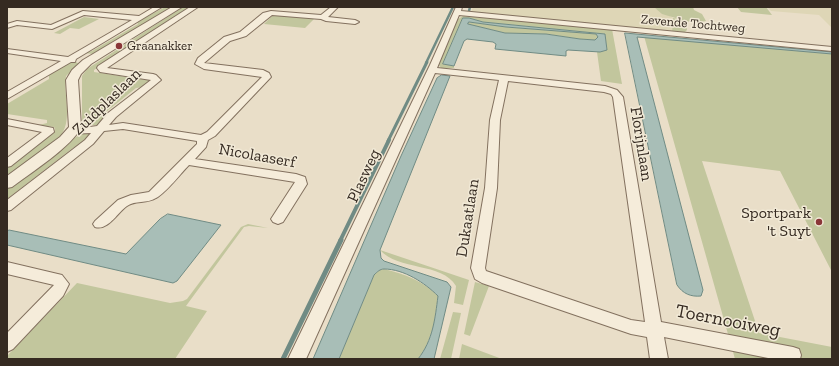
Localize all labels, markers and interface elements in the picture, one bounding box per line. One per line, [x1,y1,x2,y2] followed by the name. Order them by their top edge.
[640,12,746,36] street label: Zevende Tochtweg
[127,38,193,54] place label: Graanakker
[114,41,124,51] marker: Graanakker
[69,65,145,139] street label: Zuidplaslaan
[626,106,656,182] street label: Florijnlaan
[217,140,297,172] street label: Nicolaaserf
[343,146,385,206] street label: Plasweg
[452,178,484,258] street label: Dukaatlaan
[741,203,811,241] place label: Sportpark 't Suyt
[814,217,824,227] marker: Sportpark 't Suyt
[674,300,782,342] street label: Toernooiweg

